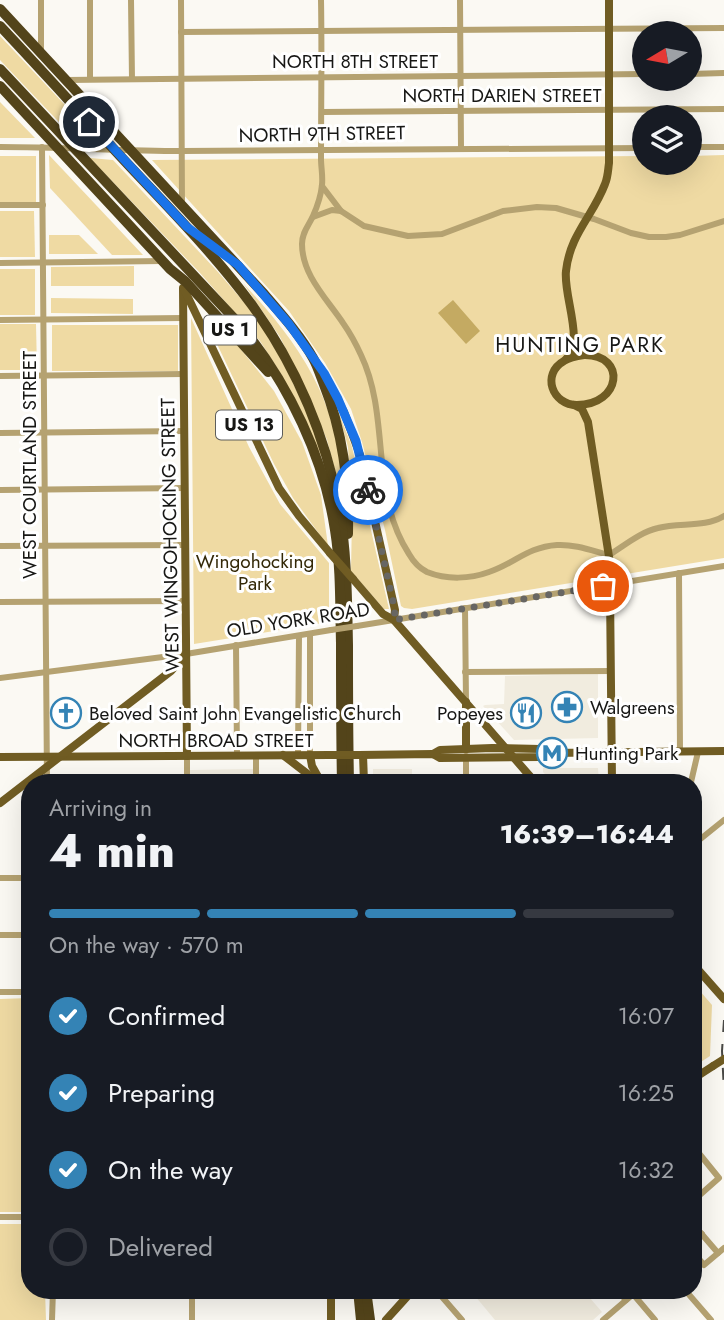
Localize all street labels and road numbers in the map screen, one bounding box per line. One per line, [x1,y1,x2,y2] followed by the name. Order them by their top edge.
[272,48,438,75] street label: NORTH 8TH STREET
[402,82,602,109] street label: NORTH DARIEN STREET
[238,119,406,149] street label: NORTH 9TH STREET
[204,316,256,344] road number: US 1
[16,351,43,579] street label: WEST COURTLAND STREET
[154,398,186,672] street label: WEST WINGOHOCKING STREET
[216,410,282,440] road number: US 13
[225,595,372,645] street label: OLD YORK ROAD
[119,727,314,754] street label: NORTH BROAD STREET

